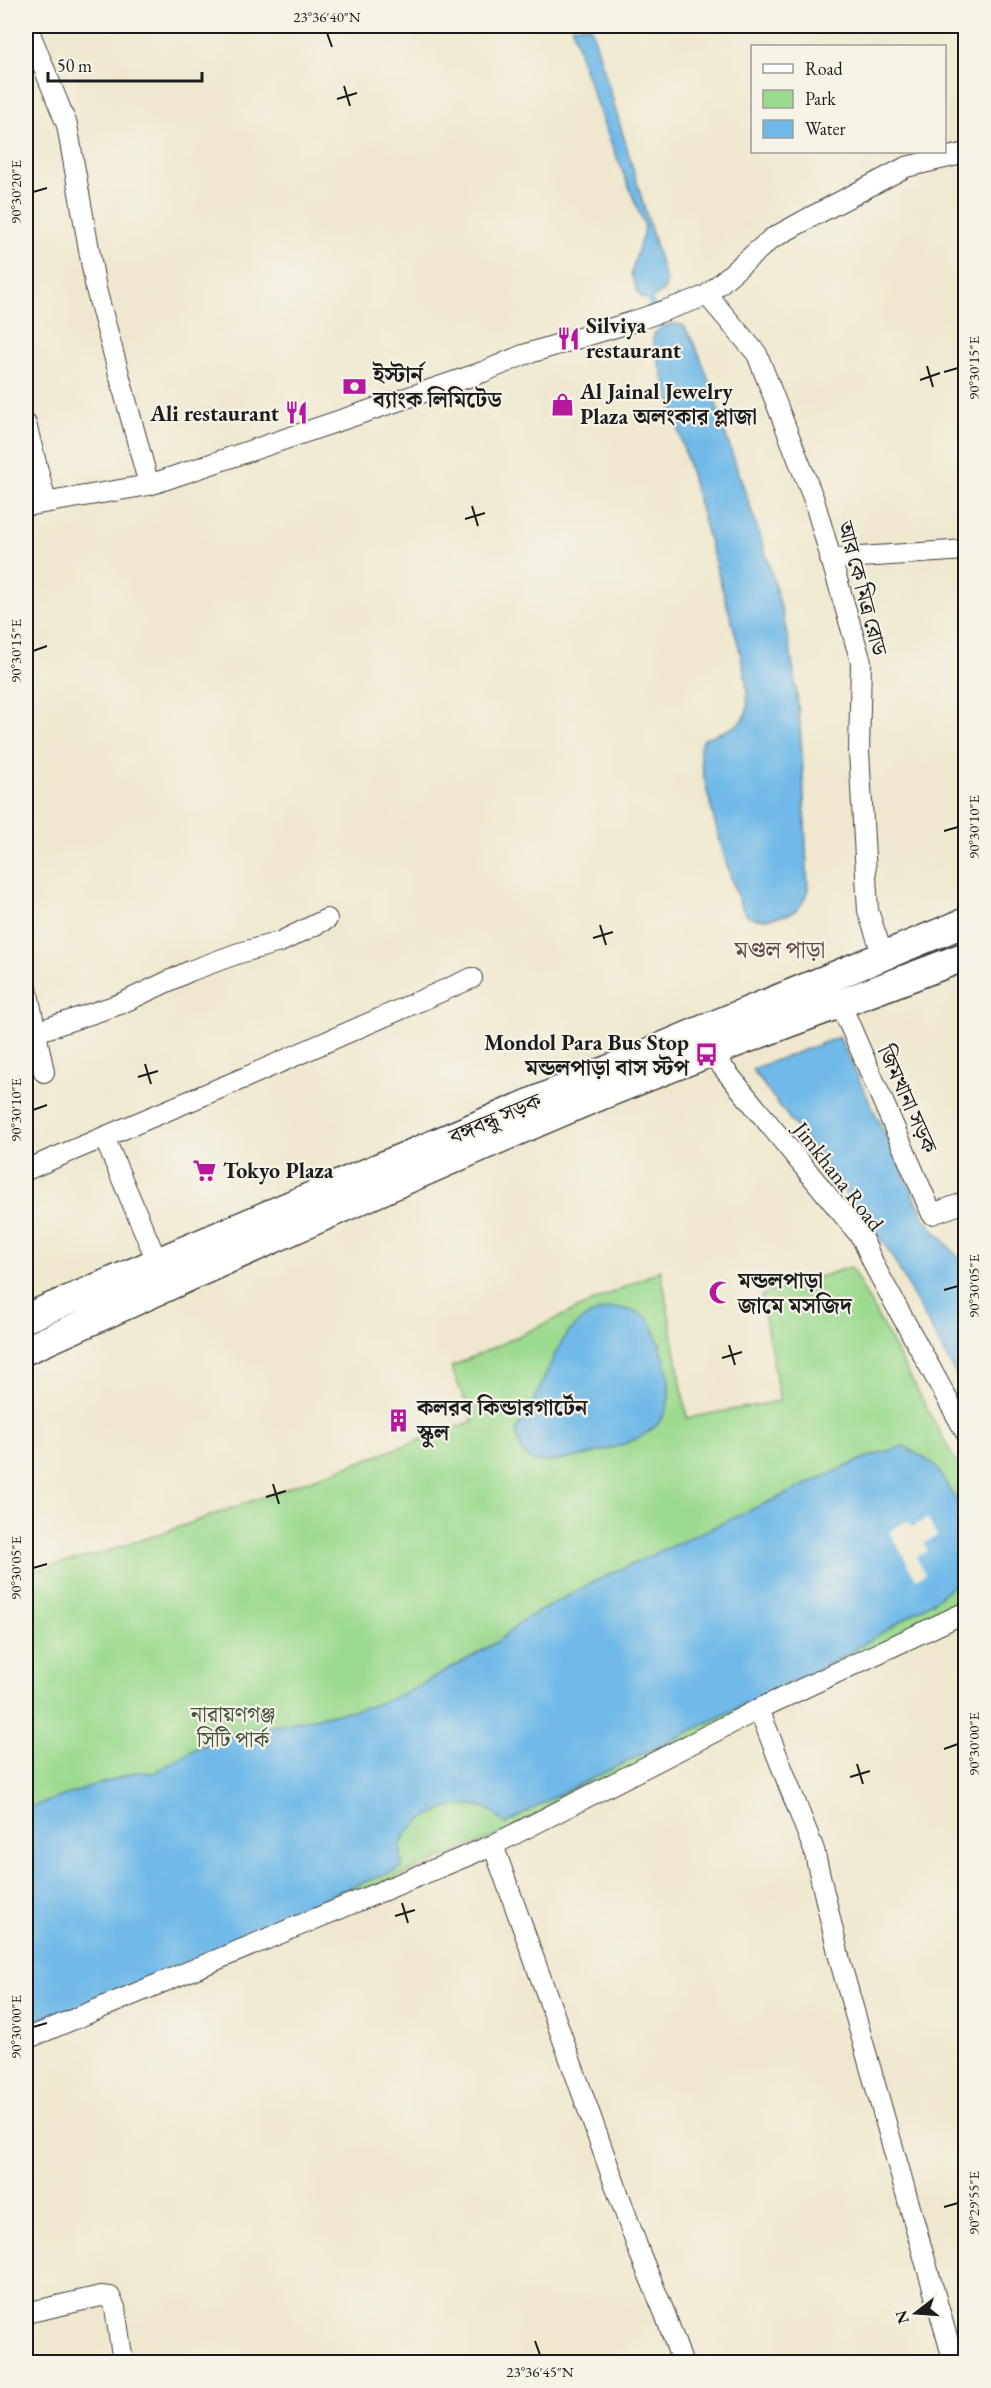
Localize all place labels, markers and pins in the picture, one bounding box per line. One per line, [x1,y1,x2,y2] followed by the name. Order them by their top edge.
[586,311,682,365] place label: Silviya restaurant
[555,325,581,351] restaurant icon: Silviya restaurant
[372,360,502,414] place label: ইস্টার্ন ব্যাংক লিমিটেড
[342,374,368,400] bank icon: ইস্টার্ন ব্যাংক লিমিটেড
[579,377,757,431] place label: Al Jainal Jewelry Plaza অলংকার প্লাজা
[549,391,575,417] shop icon: Al Jainal Jewelry Plaza অলংকার প্লাজা
[149,399,280,428] place label: Ali restaurant
[284,400,310,426] restaurant icon: Ali restaurant
[484,1028,691,1082] place label: Mondol Para Bus Stop মন্ডলপাড়া বাস স্টপ
[694,1042,720,1068] bus stop icon: Mondol Para Bus Stop মন্ডলপাড়া বাস স্টপ
[223,1156,334,1185] place label: Tokyo Plaza
[192,1157,218,1183] supermarket icon: Tokyo Plaza
[737,1266,853,1320] place label: মন্ডলপাড়া জামে মসজিদ
[707,1280,733,1306] mosque icon: মন্ডলপাড়া জামে মসজিদ
[416,1393,589,1448] place label: কলরব কিন্ডারগার্টেন স্কুল
[386,1407,412,1433] building icon: কলরব কিন্ডারগার্টেন স্কুল

